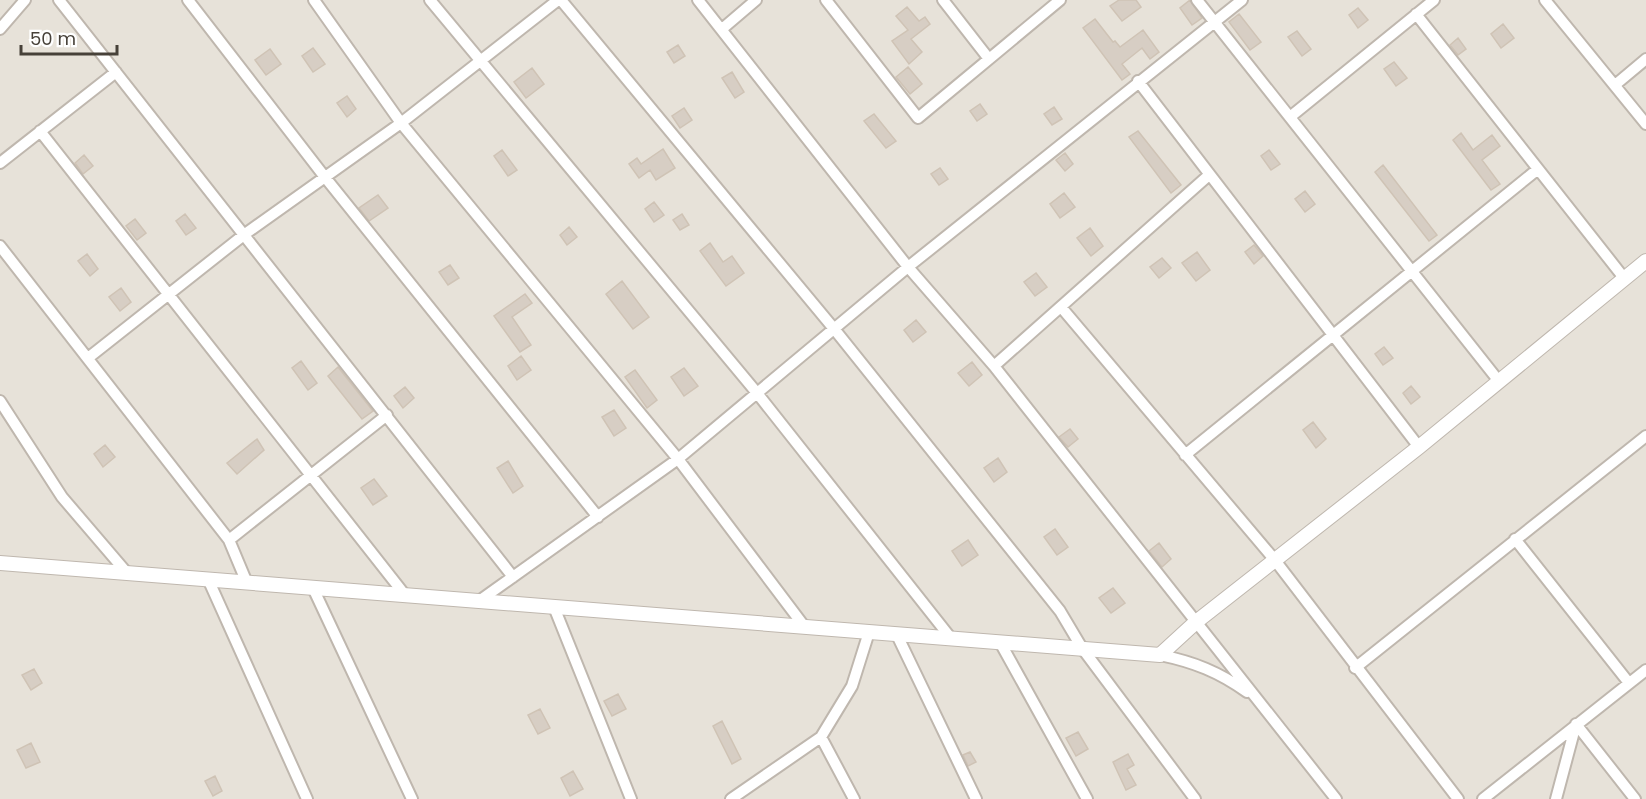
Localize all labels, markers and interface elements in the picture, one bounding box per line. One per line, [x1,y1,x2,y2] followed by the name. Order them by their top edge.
[21,18,117,56] scale bar
[30,26,76,51] text: 50 m

